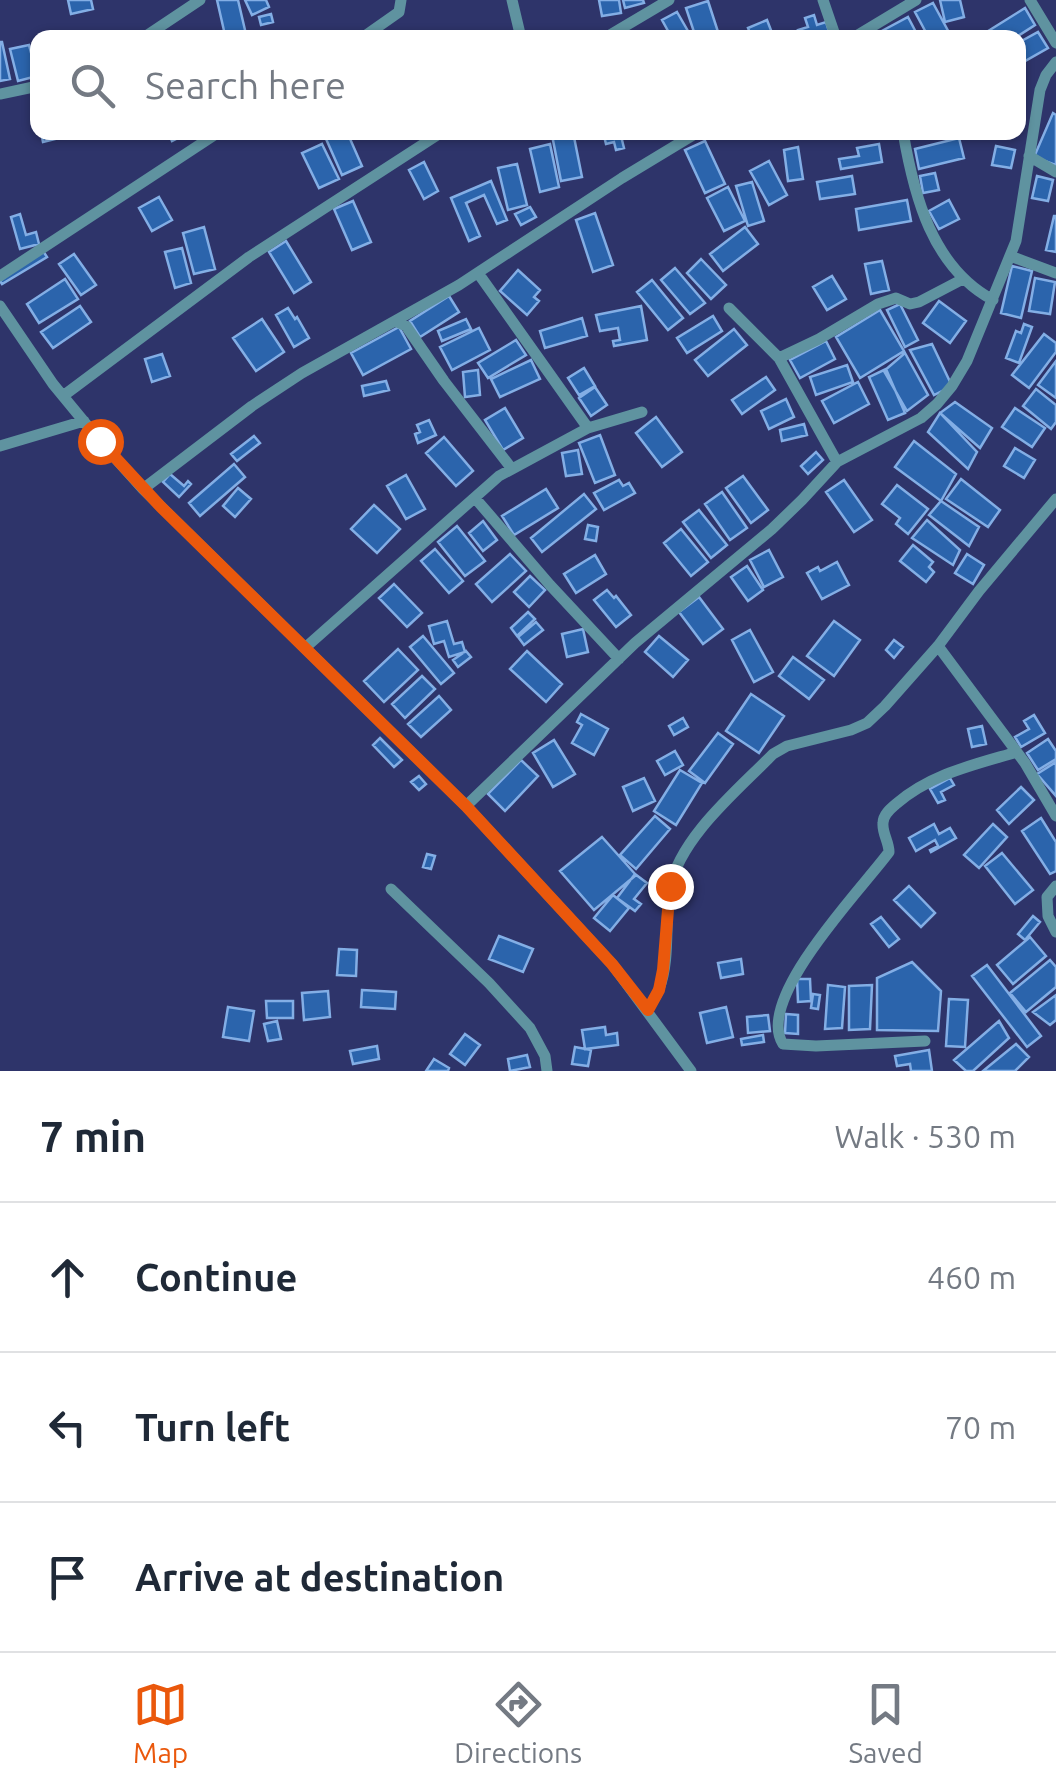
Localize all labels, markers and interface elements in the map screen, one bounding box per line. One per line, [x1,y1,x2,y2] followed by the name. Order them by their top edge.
[30,30,1026,140] search box
[65,58,120,113] icon: search
[145,64,346,106] text: Search here
[78,419,124,465] route start
[648,864,694,910] route end
[40,1113,146,1160] text: 7 min
[834,1118,1016,1154] text: Walk · 530 m
[40,1250,95,1305] icon: ahead
[135,1256,297,1298] text: Continue
[927,1259,1016,1295] text: 460 m
[40,1400,95,1455] icon: left
[135,1406,290,1448] text: Turn left
[945,1409,1016,1445] text: 70 m
[40,1550,95,1605] icon: arrive
[135,1556,504,1598] text: Arrive at destination
[133,1677,188,1768] tab: Map
[454,1677,582,1768] tab: Directions
[848,1677,923,1768] tab: Saved

